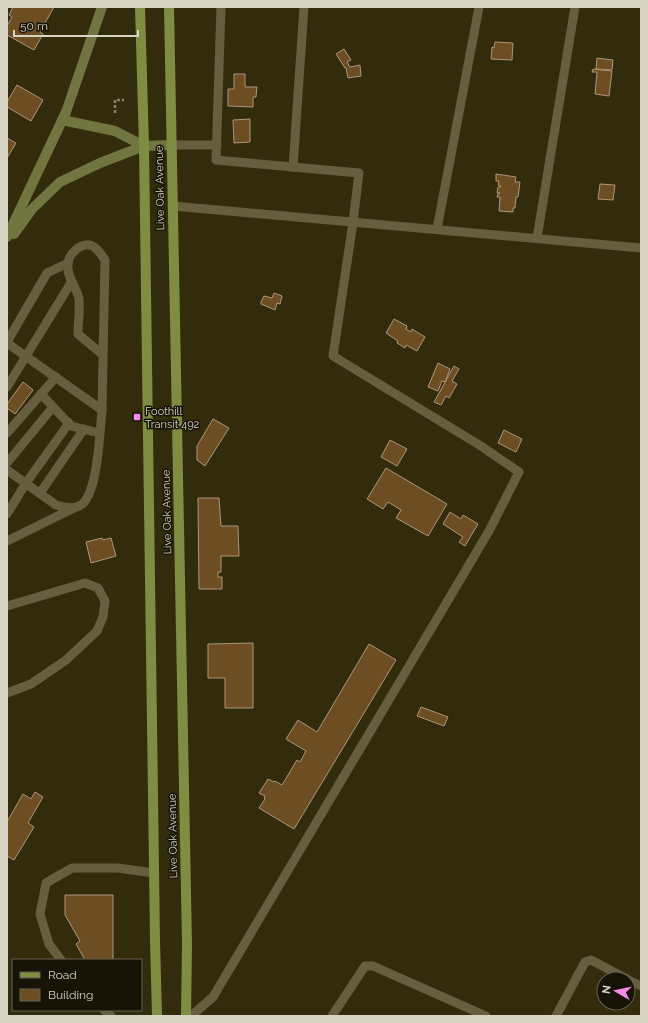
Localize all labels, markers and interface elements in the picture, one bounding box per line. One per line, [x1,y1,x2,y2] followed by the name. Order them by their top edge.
[14,12,138,38] scale bar
[20,19,48,33] text: 50 m
[153,145,167,231] street label: Live Oak Avenue
[145,405,200,431] place label: Foothill Transit 492
[132,412,142,422] marker: Foothill Transit 492
[160,469,174,555] street label: Live Oak Avenue
[166,793,180,879] street label: Live Oak Avenue
[12,959,142,1011] legend
[48,968,77,982] text: Road
[596,971,636,1011] north arrow
[600,984,614,995] text: N
[48,988,94,1002] text: Building

